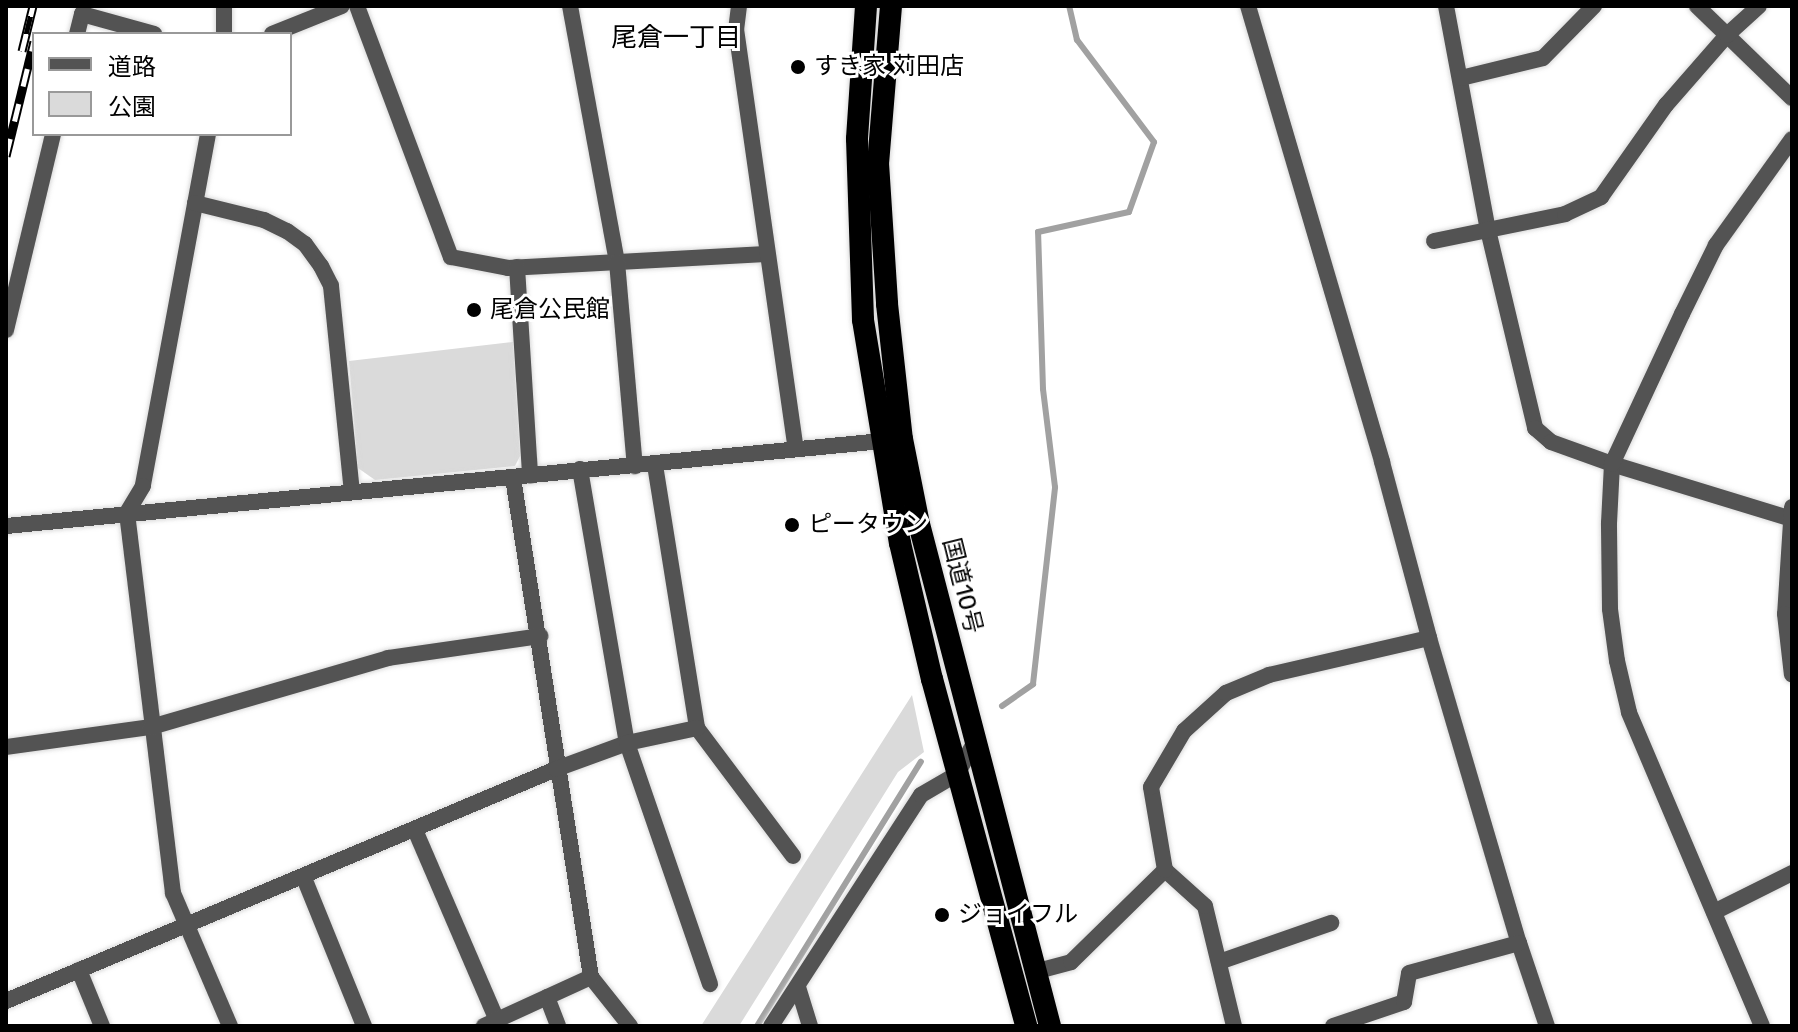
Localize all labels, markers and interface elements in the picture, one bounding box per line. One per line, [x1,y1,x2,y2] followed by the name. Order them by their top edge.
[611,22,741,54] district label: 尾倉一丁目
[32,32,292,136] legend
[108,53,156,81] text: 道路
[814,53,964,81] place label: すき家 苅田店
[789,58,807,76] marker: すき家 苅田店
[108,93,156,121] text: 公園
[490,296,610,324] place label: 尾倉公民館
[465,301,483,319] marker: 尾倉公民館
[808,511,928,539] place label: ピータウン
[783,516,801,534] marker: ピータウン
[936,535,988,637] street label: 国道10号
[958,901,1078,929] place label: ジョイフル
[933,906,951,924] marker: ジョイフル

